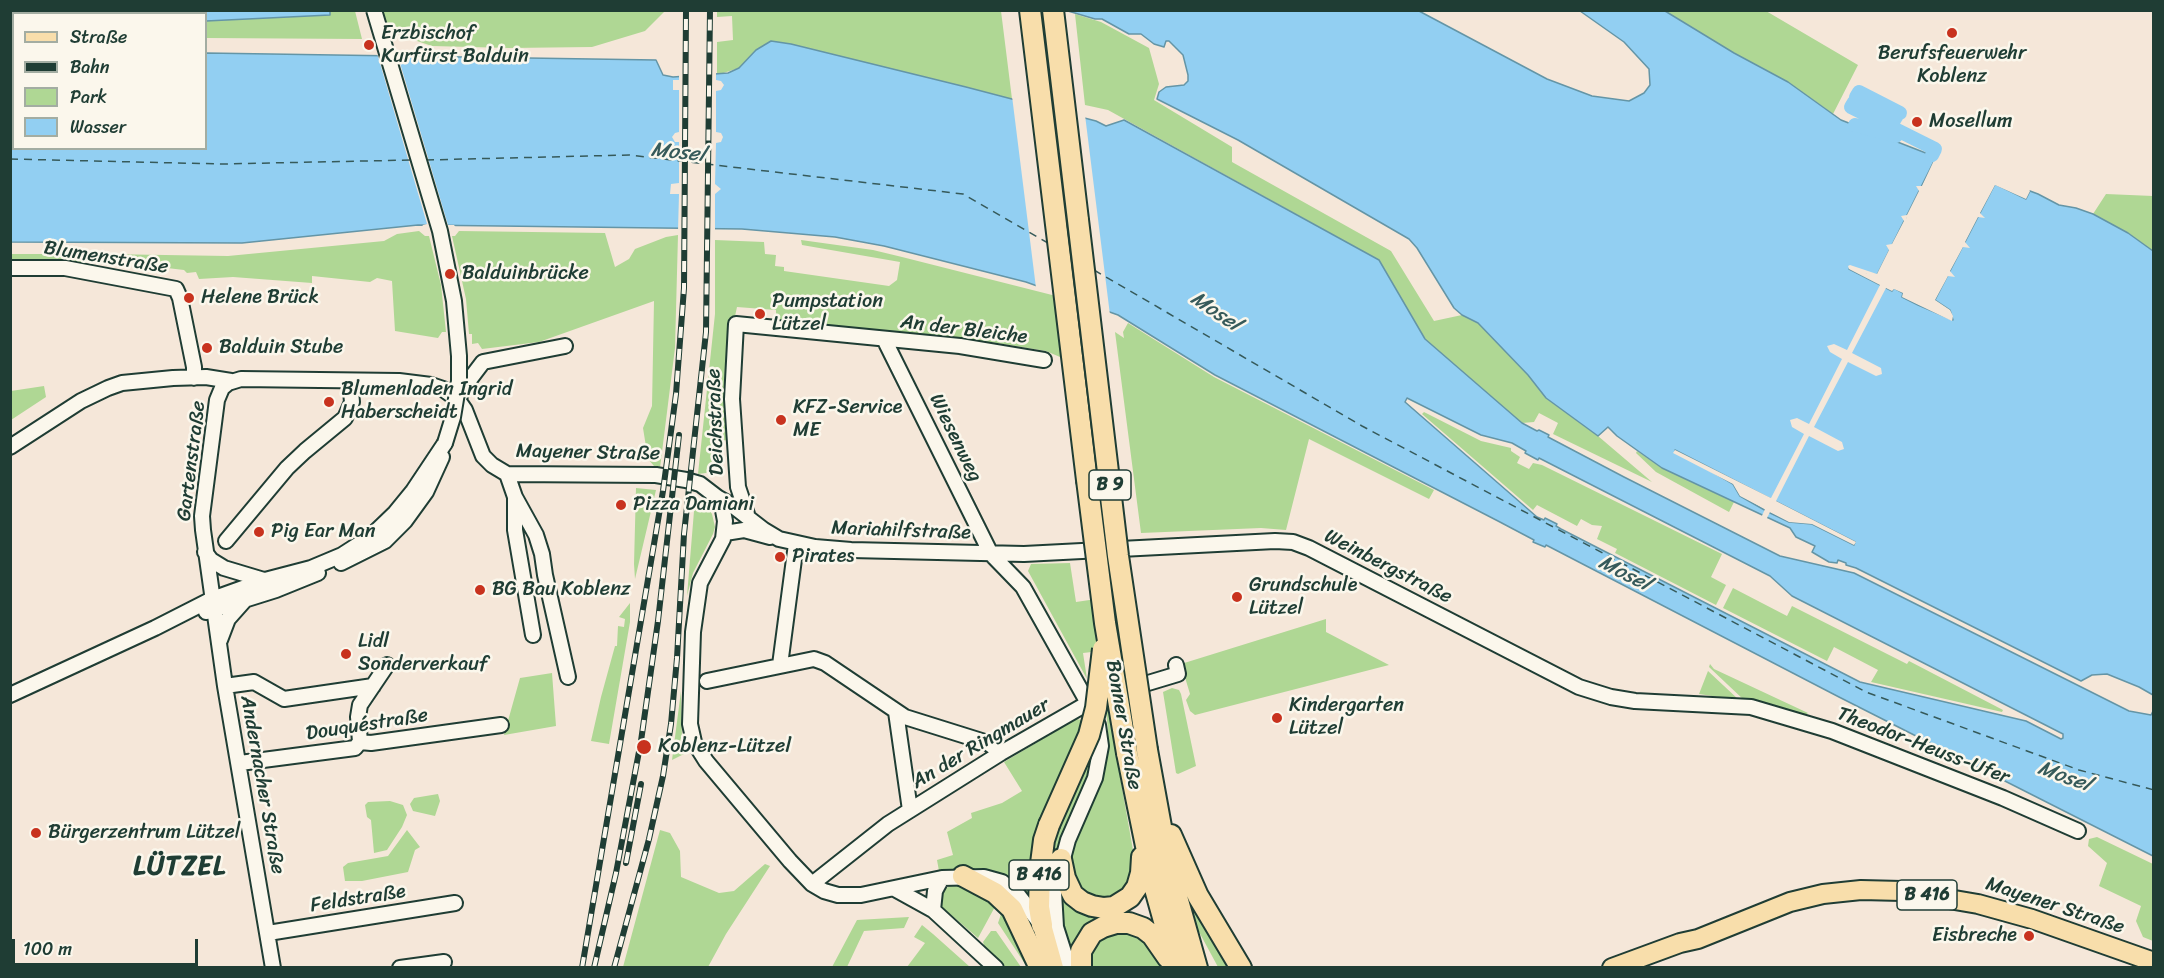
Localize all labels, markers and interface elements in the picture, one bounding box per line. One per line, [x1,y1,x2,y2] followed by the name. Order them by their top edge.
[12,12,207,150] legend
[70,21,127,53] text: Straße
[381,22,529,69] place label: Erzbischof Kurfürst Balduin
[1945,26,1959,40] marker: Berufsfeuerwehr Koblenz
[362,38,376,52] marker: Erzbischof Kurfürst Balduin
[1878,42,2026,89] place label: Berufsfeuerwehr Koblenz
[70,51,110,83] text: Bahn
[70,81,107,113] text: Park
[1929,110,2012,134] place label: Mosellum
[70,111,126,143] text: Wasser
[1910,115,1924,129] marker: Mosellum
[650,138,706,168] water label: Mosel
[42,236,170,280] street label: Blumenstraße
[462,262,589,286] place label: Balduinbrücke
[443,267,457,281] marker: Balduinbrücke
[201,286,319,310] place label: Helene Brück
[1185,286,1245,338] water label: Mosel
[772,290,883,337] place label: Pumpstation Lützel
[182,291,196,305] marker: Helene Brück
[753,307,767,321] marker: Pumpstation Lützel
[899,310,1029,350] street label: An der Bleiche
[219,336,343,360] place label: Balduin Stube
[200,341,214,355] marker: Balduin Stube
[702,368,730,476] street label: Deichstraße
[341,378,512,425] place label: Blumenladen Ingrid Haberscheidt
[923,390,987,486] street label: Wiesenweg
[322,395,336,409] marker: Blumenladen Ingrid Haberscheidt
[793,396,902,443] place label: KFZ-Service ME
[173,400,211,522] street label: Gartenstraße
[774,413,788,427] marker: KFZ-Service ME
[516,440,660,466] street label: Mayener Straße
[1089,470,1131,500] road number: B 9
[633,493,754,517] place label: Pizza Damiani
[614,498,628,512] marker: Pizza Damiani
[831,517,971,545] street label: Mariahilfstraße
[271,520,376,544] place label: Pig Ear Man
[1320,524,1456,610] street label: Weinbergstraße
[252,525,266,539] marker: Pig Ear Man
[792,545,854,569] place label: Pirates
[773,550,787,564] marker: Pirates
[1594,550,1654,598] water label: Mosel
[1249,574,1357,621] place label: Grundschule Lützel
[492,578,630,602] place label: BG Bau Koblenz
[473,583,487,597] marker: BG Bau Koblenz
[1230,590,1244,604] marker: Grundschule Lützel
[358,630,488,677] place label: Lidl Sonderverkauf
[339,647,353,661] marker: Lidl Sonderverkauf
[1100,658,1146,792] street label: Bonner Straße
[908,693,1054,795] street label: An der Ringmauer
[234,694,290,876] street label: Andernacher Straße
[1289,694,1404,741] place label: Kindergarten Lützel
[1833,702,2013,790] street label: Theodor-Heuss-Ufer
[304,704,430,746] street label: Douquéstraße
[1270,711,1284,725] marker: Kindergarten Lützel
[658,735,791,759] place label: Koblenz-Lützel
[635,738,653,756] marker: Koblenz-Lützel
[2034,756,2094,798] water label: Mosel
[48,821,240,845] place label: Bürgerzentrum Lützel
[29,826,43,840] marker: Bürgerzentrum Lützel
[133,851,227,883] district label: LÜTZEL
[1009,860,1069,890] road number: B 416
[1983,872,2127,940] street label: Mayener Straße
[309,880,407,918] street label: Feldstraße
[1897,880,1957,910] road number: B 416
[1932,924,2017,948] place label: Eisbreche
[15,927,201,965] scale bar
[2022,929,2036,943] marker: Eisbreche
[23,933,72,965] text: 100 m

